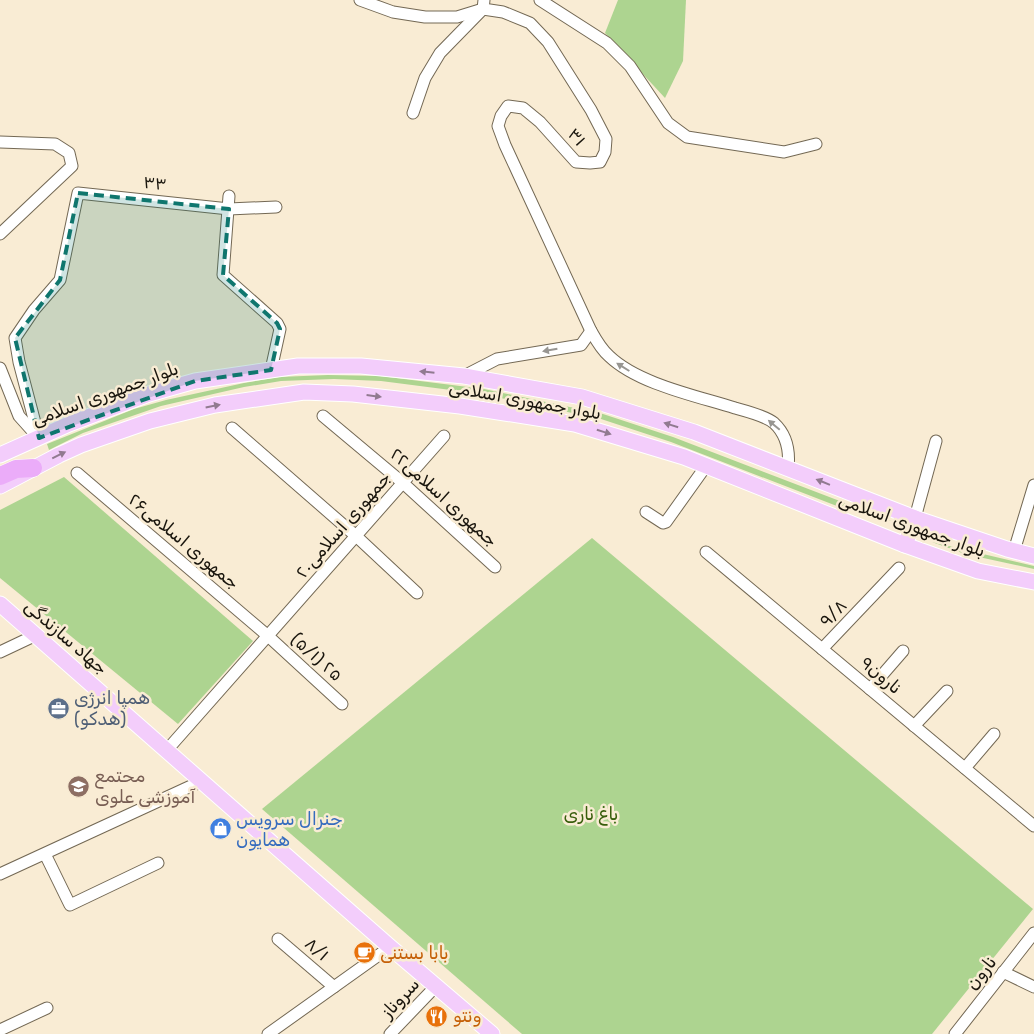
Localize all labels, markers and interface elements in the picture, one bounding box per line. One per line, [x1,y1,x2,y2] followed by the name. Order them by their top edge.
[563,123,591,151] street label: ۳۱
[142,171,168,195] street label: ۳۳
[541,347,557,355] one-way arrow
[29,357,181,431] street label: بلوار جمهوری اسلامی
[617,362,630,371] one-way arrow
[419,368,435,376] one-way arrow
[447,376,603,424] street label: بلوار جمهوری اسلامی
[367,392,383,400] one-way arrow
[205,401,221,409] one-way arrow
[767,419,780,430] one-way arrow
[663,420,678,428] one-way arrow
[596,429,611,437] one-way arrow
[386,443,502,551] street label: جمهوری اسلامی۲۲
[51,451,66,459] one-way arrow
[291,467,395,583] street label: جمهوری اسلامی۲۰
[815,478,830,486] one-way arrow
[124,488,244,594] street label: جمهوری اسلامی۲۶
[836,488,988,562] street label: بلوار جمهوری اسلامی
[814,594,852,632] street label: ۹/۸
[20,595,112,679] street label: جهاد سازندگی
[286,628,348,686] street label: (۵/۱) ۲۵
[856,651,906,699] street label: نارون۹
[74,687,150,730] place label: همپا انرژی (هدکو)
[46,696,70,720] office icon: همپا انرژی (هدکو)
[95,765,196,808] place label: محتمع آموزشی علوی
[67,774,91,798] school or university icon: محتمع آموزشی علوی
[564,803,618,826] park label: باغ ناری
[236,808,343,851] place label: جنرال سرویس همایون
[208,817,232,841] shop icon: جنرال سرویس همایون
[300,932,334,966] street label: ۸/۱
[352,941,376,965] cafe icon: بابا بستنی
[380,942,449,964] place label: بابا بستنی
[961,952,1001,994] street label: نارون
[375,973,424,1023] street label: سروناز
[425,1004,449,1028] restaurant icon: ونتو
[453,1005,481,1027] place label: ونتو

